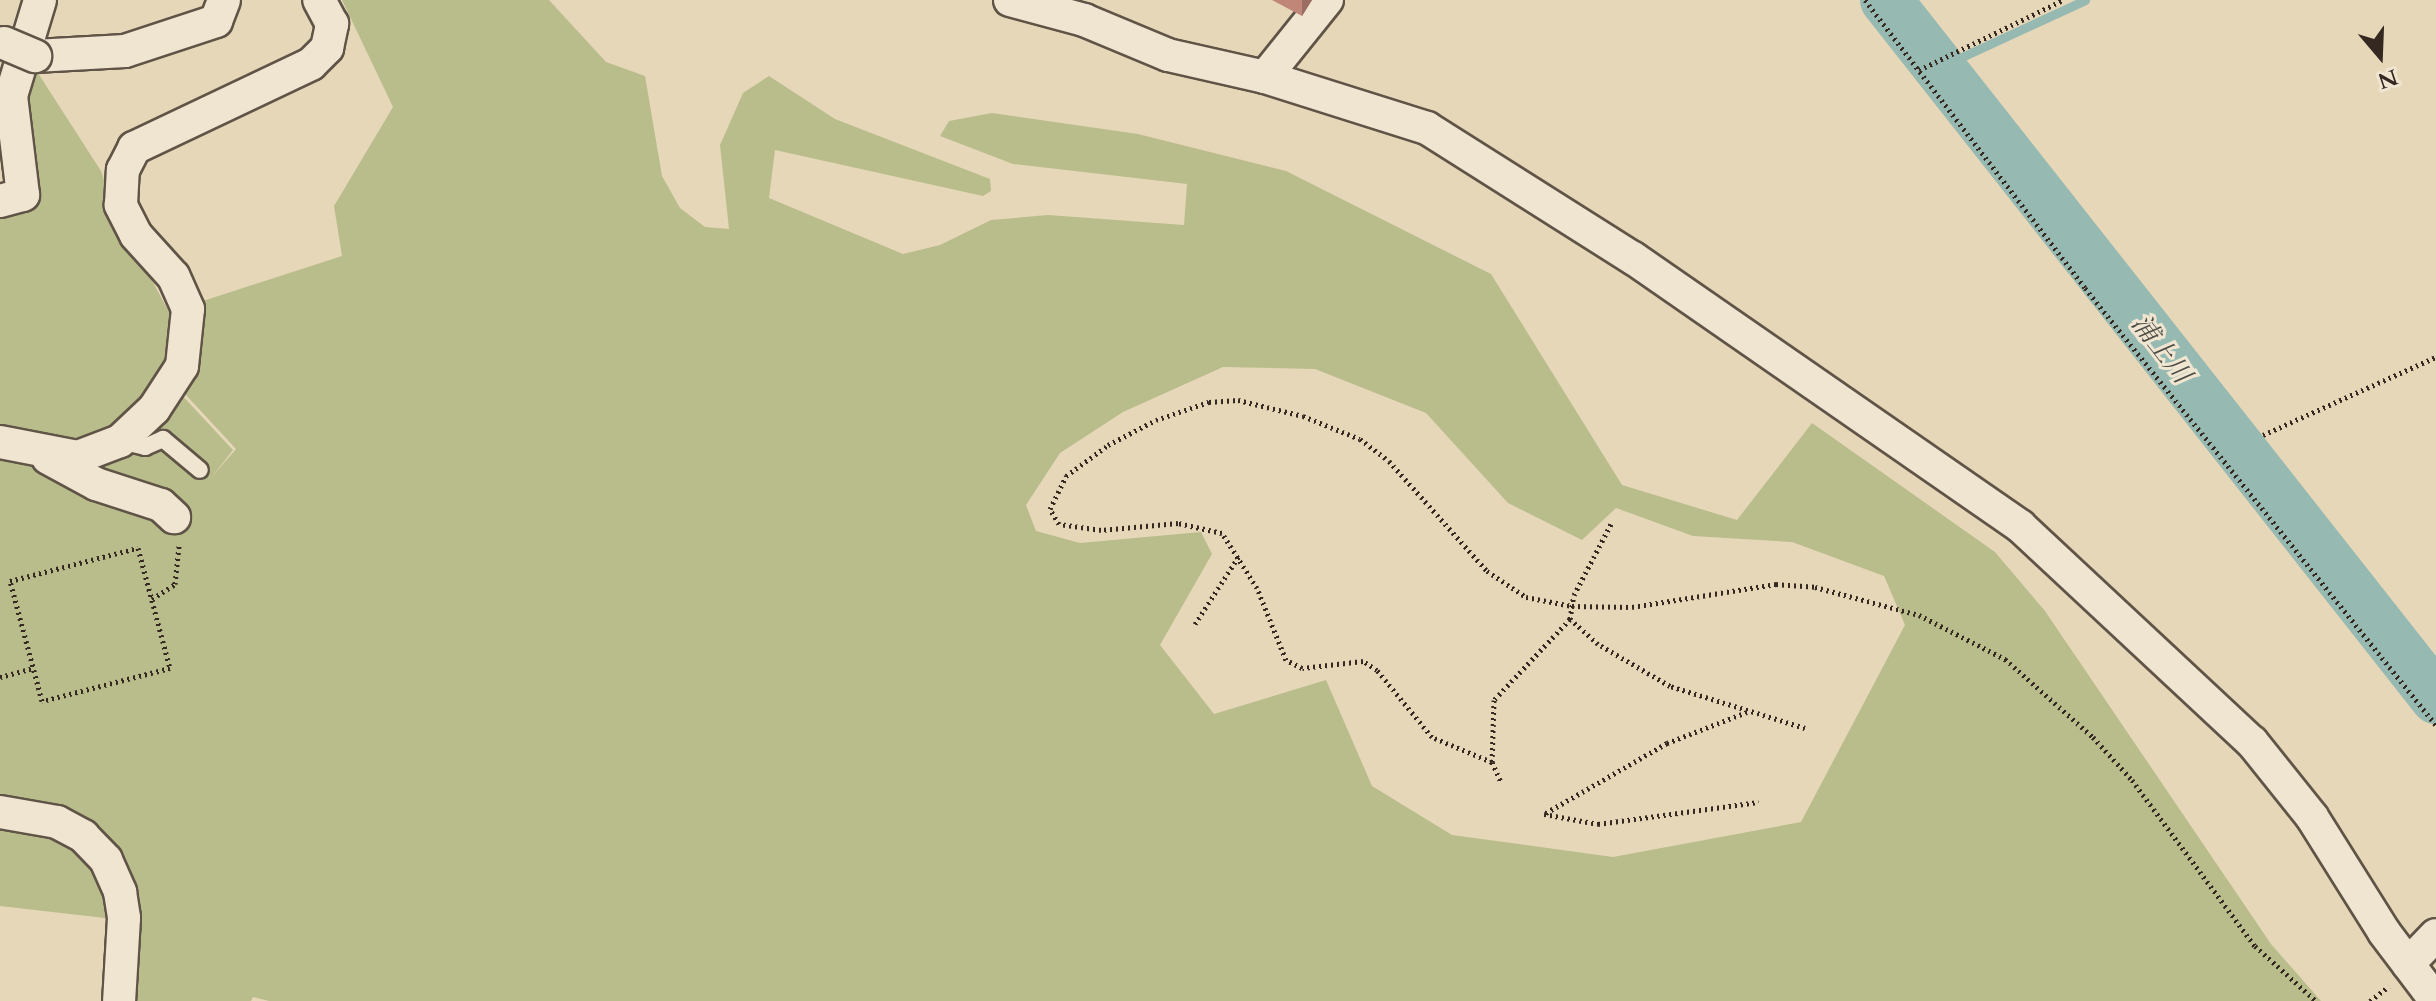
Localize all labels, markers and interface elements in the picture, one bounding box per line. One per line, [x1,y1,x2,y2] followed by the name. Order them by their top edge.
[2340,16,2420,96] north arrow
[2374,61,2402,96] text: N
[2125,309,2197,389] water label: 浦上川

